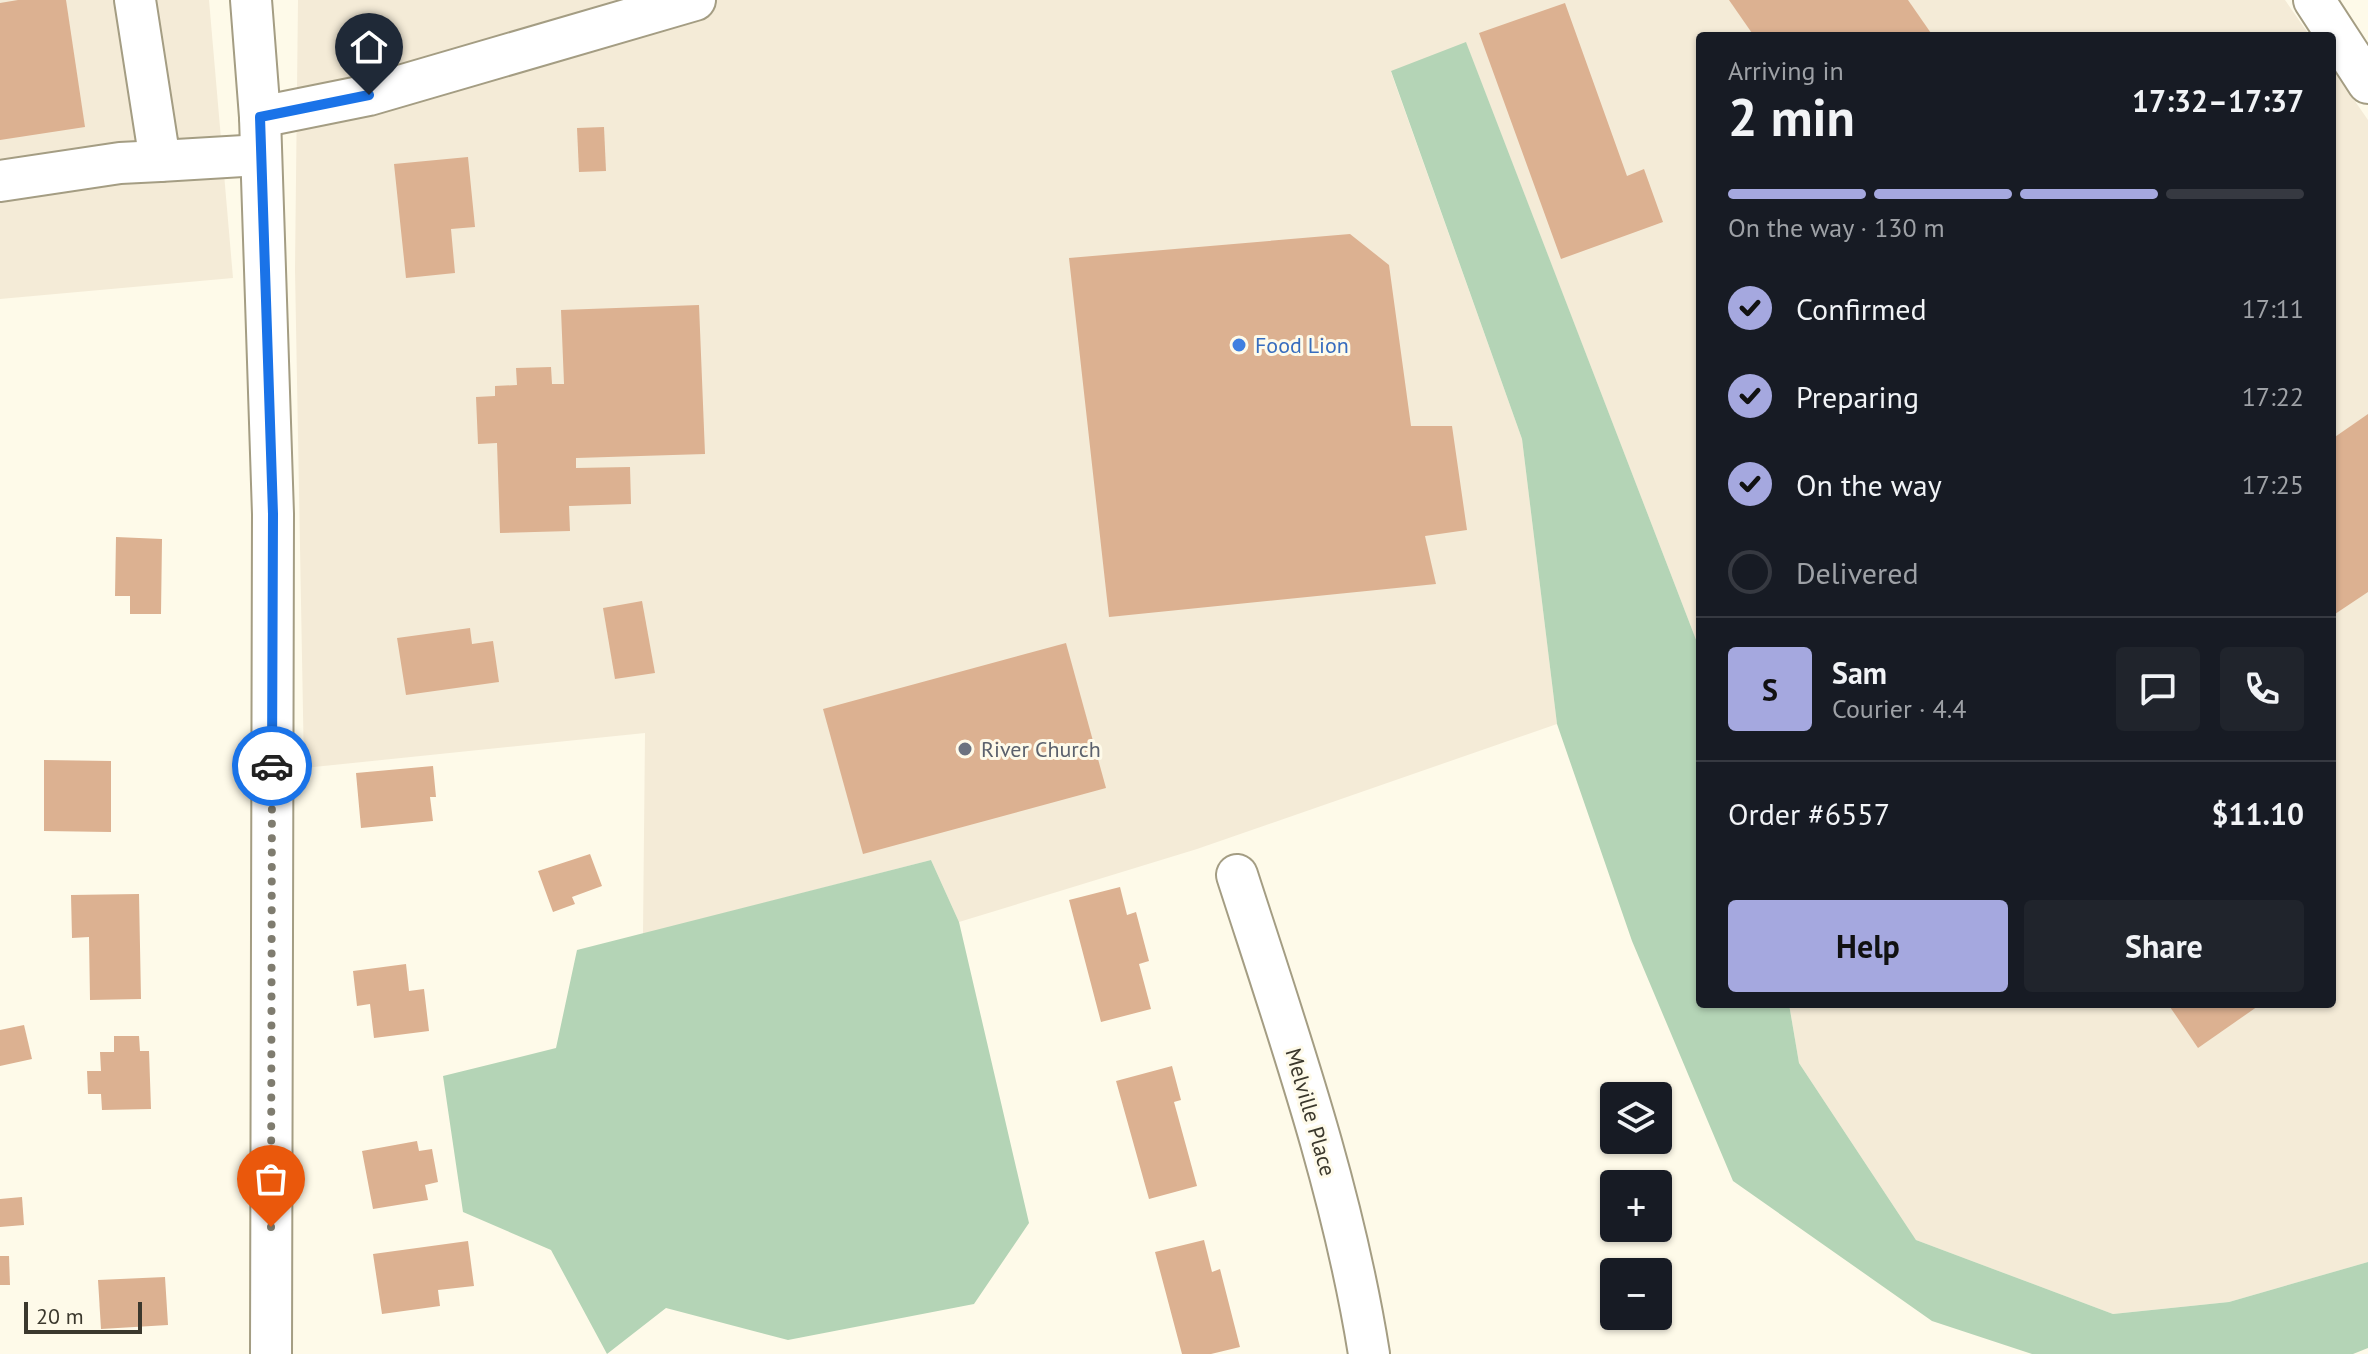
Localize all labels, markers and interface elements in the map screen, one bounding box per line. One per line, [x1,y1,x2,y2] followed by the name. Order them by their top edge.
[335,13,403,95] pin
[347,25,391,69] icon: home
[1728,54,1844,87] text: Arriving in
[2132,81,2304,120] text: 17:32–17:37
[1728,83,1855,150] text: 2 min
[1728,211,1945,244] text: On the way · 130 m
[1728,286,1772,330] icon: check
[1796,289,1927,328] text: Confirmed
[2242,292,2304,325] text: 17:11
[1255,331,1349,359] place label: Food Lion
[1230,336,1248,354] marker: Food Lion
[1728,374,1772,418] icon: check
[1796,377,1919,416] text: Preparing
[2242,380,2304,413] text: 17:22
[1728,462,1772,506] icon: check
[1796,465,1942,504] text: On the way
[2242,468,2304,501] text: 17:25
[1796,553,1919,592] text: Delivered
[2116,647,2200,731] button: chat
[2220,647,2304,731] button: phone
[1832,653,1887,692] text: Sam
[1762,670,1778,709] text: S
[1832,692,1966,725] text: Courier · 4.4
[232,726,312,806] courier
[981,735,1101,763] place label: River Church
[956,740,974,758] marker: River Church
[250,744,294,788] icon: car
[1728,794,1890,833] text: Order #6557
[2212,794,2304,833] text: $11.10
[1728,900,2008,992] button: Help
[2024,900,2304,992] button: Share
[1279,1045,1343,1179] street label: Melville Place
[1600,1082,1672,1330] map controls
[1600,1082,1672,1154] button: layers
[237,1145,305,1227] pin
[249,1157,293,1201] icon: bag
[1600,1170,1672,1242] button: +
[1600,1258,1672,1330] button: −
[24,1298,142,1334] scale bar
[36,1302,84,1330] text: 20 m

